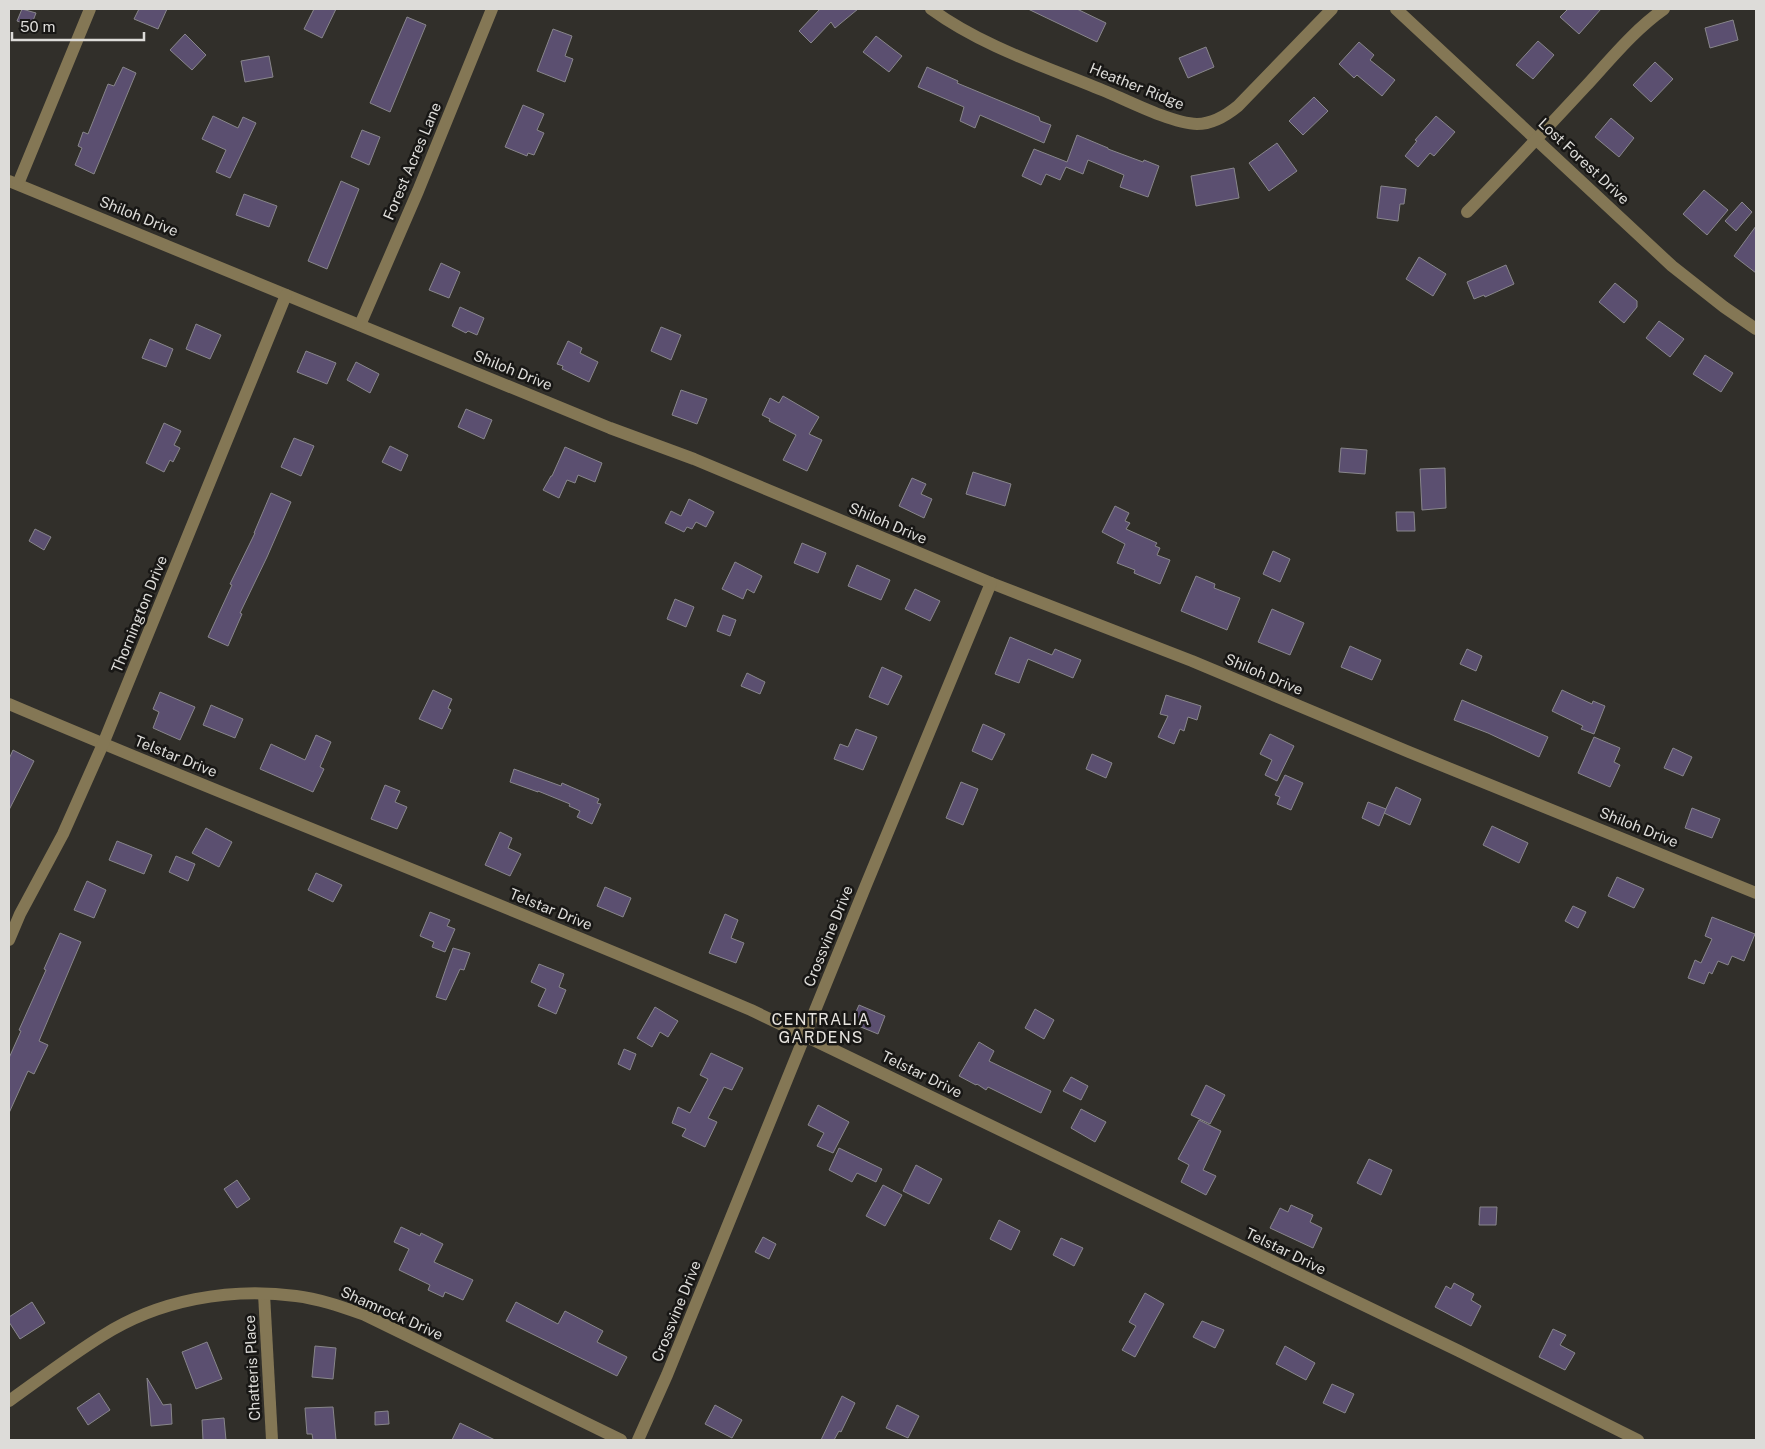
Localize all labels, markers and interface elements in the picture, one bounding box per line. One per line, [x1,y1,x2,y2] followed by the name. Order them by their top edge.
[12,10,145,42] scale bar
[20,18,55,35] text: 50 m
[1087,59,1187,113] street label: Heather Ridge
[380,100,444,222] street label: Forest Acres Lane
[1535,115,1633,207] street label: Lost Forest Drive
[97,193,181,239] street label: Shiloh Drive
[471,347,555,393] street label: Shiloh Drive
[846,499,930,547] street label: Shiloh Drive
[108,553,170,675] street label: Thornington Drive
[1222,650,1306,698] street label: Shiloh Drive
[132,732,220,780] street label: Telstar Drive
[1597,804,1681,850] street label: Shiloh Drive
[800,883,856,989] street label: Crossvine Drive
[507,885,595,933] street label: Telstar Drive
[772,1010,870,1047] district label: CENTRALIA GARDENS
[879,1047,965,1101] street label: Telstar Drive
[1243,1224,1329,1278] street label: Telstar Drive
[648,1258,704,1364] street label: Crossvine Drive
[338,1283,446,1343] street label: Shamrock Drive
[241,1315,263,1421] street label: Chatteris Place

